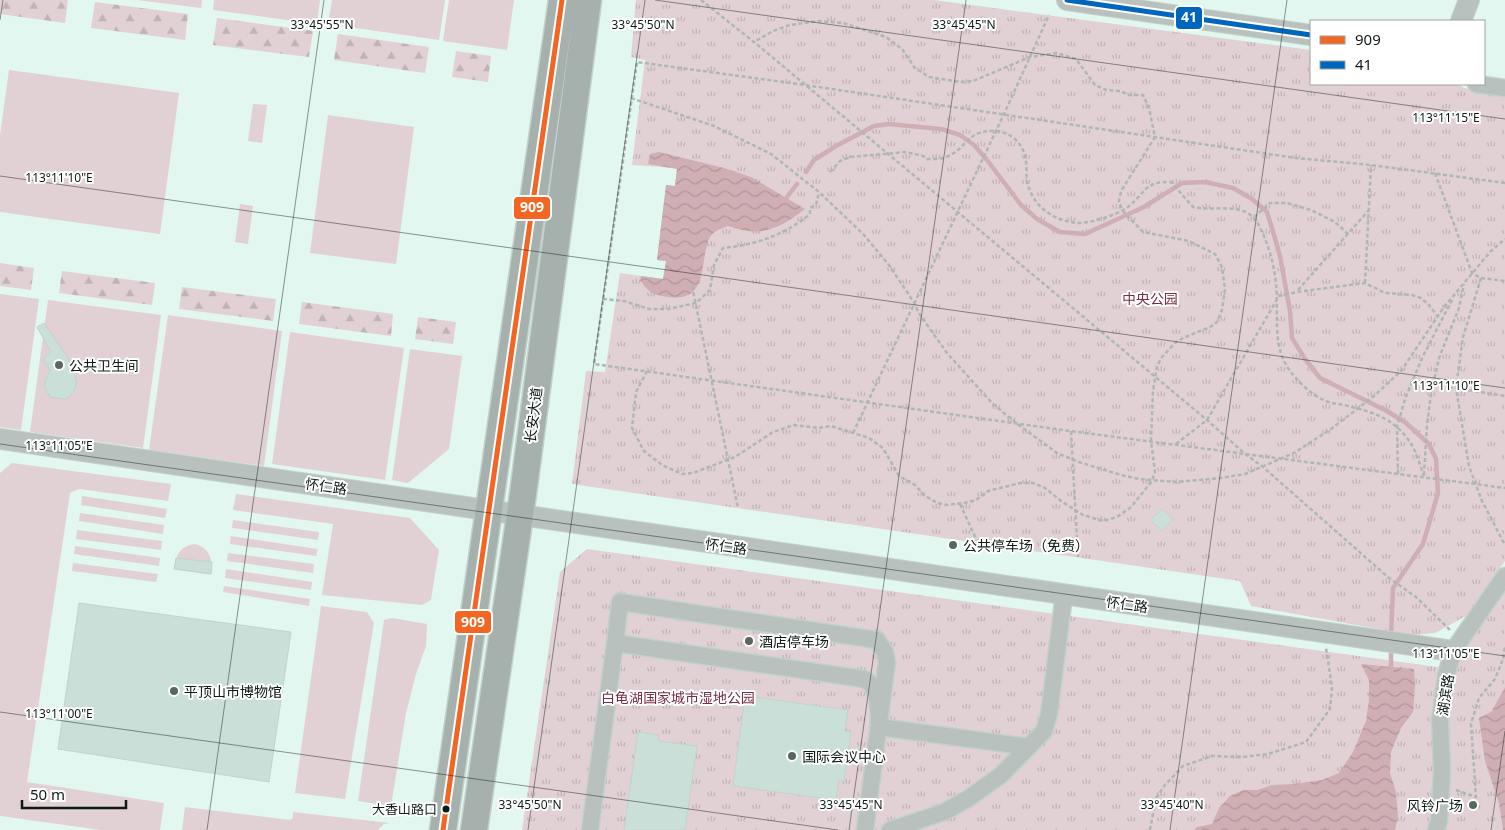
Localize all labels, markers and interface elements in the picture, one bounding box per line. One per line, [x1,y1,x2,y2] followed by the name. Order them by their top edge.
[1175,6,1203,30] line badge: 41
[1181,7,1197,26] text: 41
[290,16,354,33] text: 33°45'55"N
[611,16,675,33] text: 33°45'50"N
[932,16,996,33] text: 33°45'45"N
[1310,20,1485,85] legend
[1355,29,1381,49] text: 909
[1355,54,1372,74] text: 41
[1412,109,1480,126] text: 113°11'15"E
[25,169,93,186] text: 113°11'10"E
[513,196,551,220] line badge: 909
[520,197,544,216] text: 909
[1122,289,1178,308] park label: 中央公园
[69,356,139,375] place label: 公共卫生间
[53,359,65,371] marker: 公共卫生间
[1412,377,1480,394] text: 113°11'10"E
[520,386,546,444] street label: 长安大道
[25,437,93,454] text: 113°11'05"E
[304,474,348,498] street label: 怀仁路
[704,534,748,558] street label: 怀仁路
[963,536,1089,555] place label: 公共停车场（免费）
[947,539,959,551] marker: 公共停车场（免费）
[1105,592,1149,616] street label: 怀仁路
[454,610,492,634] line badge: 909
[461,612,485,631] text: 909
[759,632,829,651] place label: 酒店停车场
[743,635,755,647] marker: 酒店停车场
[1412,645,1480,662] text: 113°11'05"E
[1432,673,1458,717] street label: 湖滨路
[184,682,282,701] place label: 平顶山市博物馆
[168,685,180,697] marker: 平顶山市博物馆
[601,688,755,707] park label: 白龟湖国家城市湿地公园
[25,705,93,722] text: 113°11'00"E
[802,747,886,766] place label: 国际会议中心
[786,750,798,762] marker: 国际会议中心
[22,778,126,810] scale bar
[30,784,65,804] text: 50 m
[498,796,562,813] text: 33°45'50"N
[819,796,883,813] text: 33°45'45"N
[1140,796,1204,813] text: 33°45'40"N
[1407,796,1463,815] place label: 风铃广场
[1467,799,1479,811] marker: 风铃广场
[372,800,437,818] place label: 大香山路口
[441,804,451,814] marker: 大香山路口

